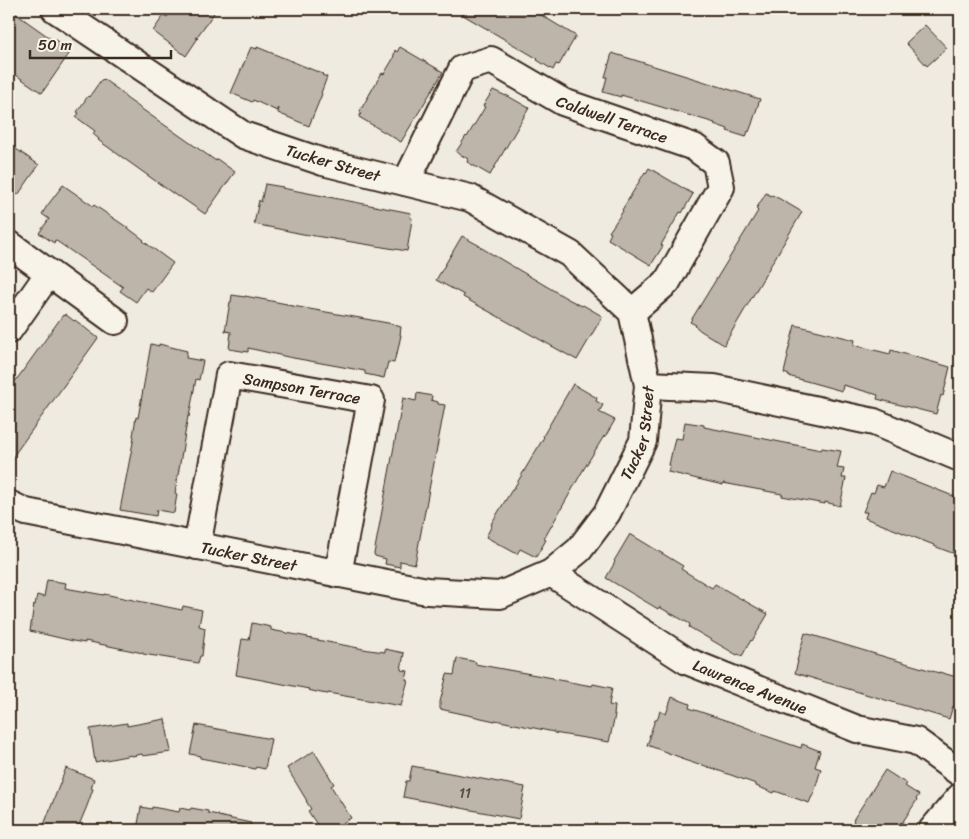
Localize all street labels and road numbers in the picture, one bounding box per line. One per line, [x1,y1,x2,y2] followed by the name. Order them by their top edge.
[551,86,672,152] street label: Caldwell Terrace
[282,136,384,191] street label: Tucker Street
[241,363,363,412] street label: Sampson Terrace
[611,384,662,485] street label: Tucker Street
[198,532,300,580] street label: Tucker Street
[689,650,812,722] street label: Lawrence Avenue

